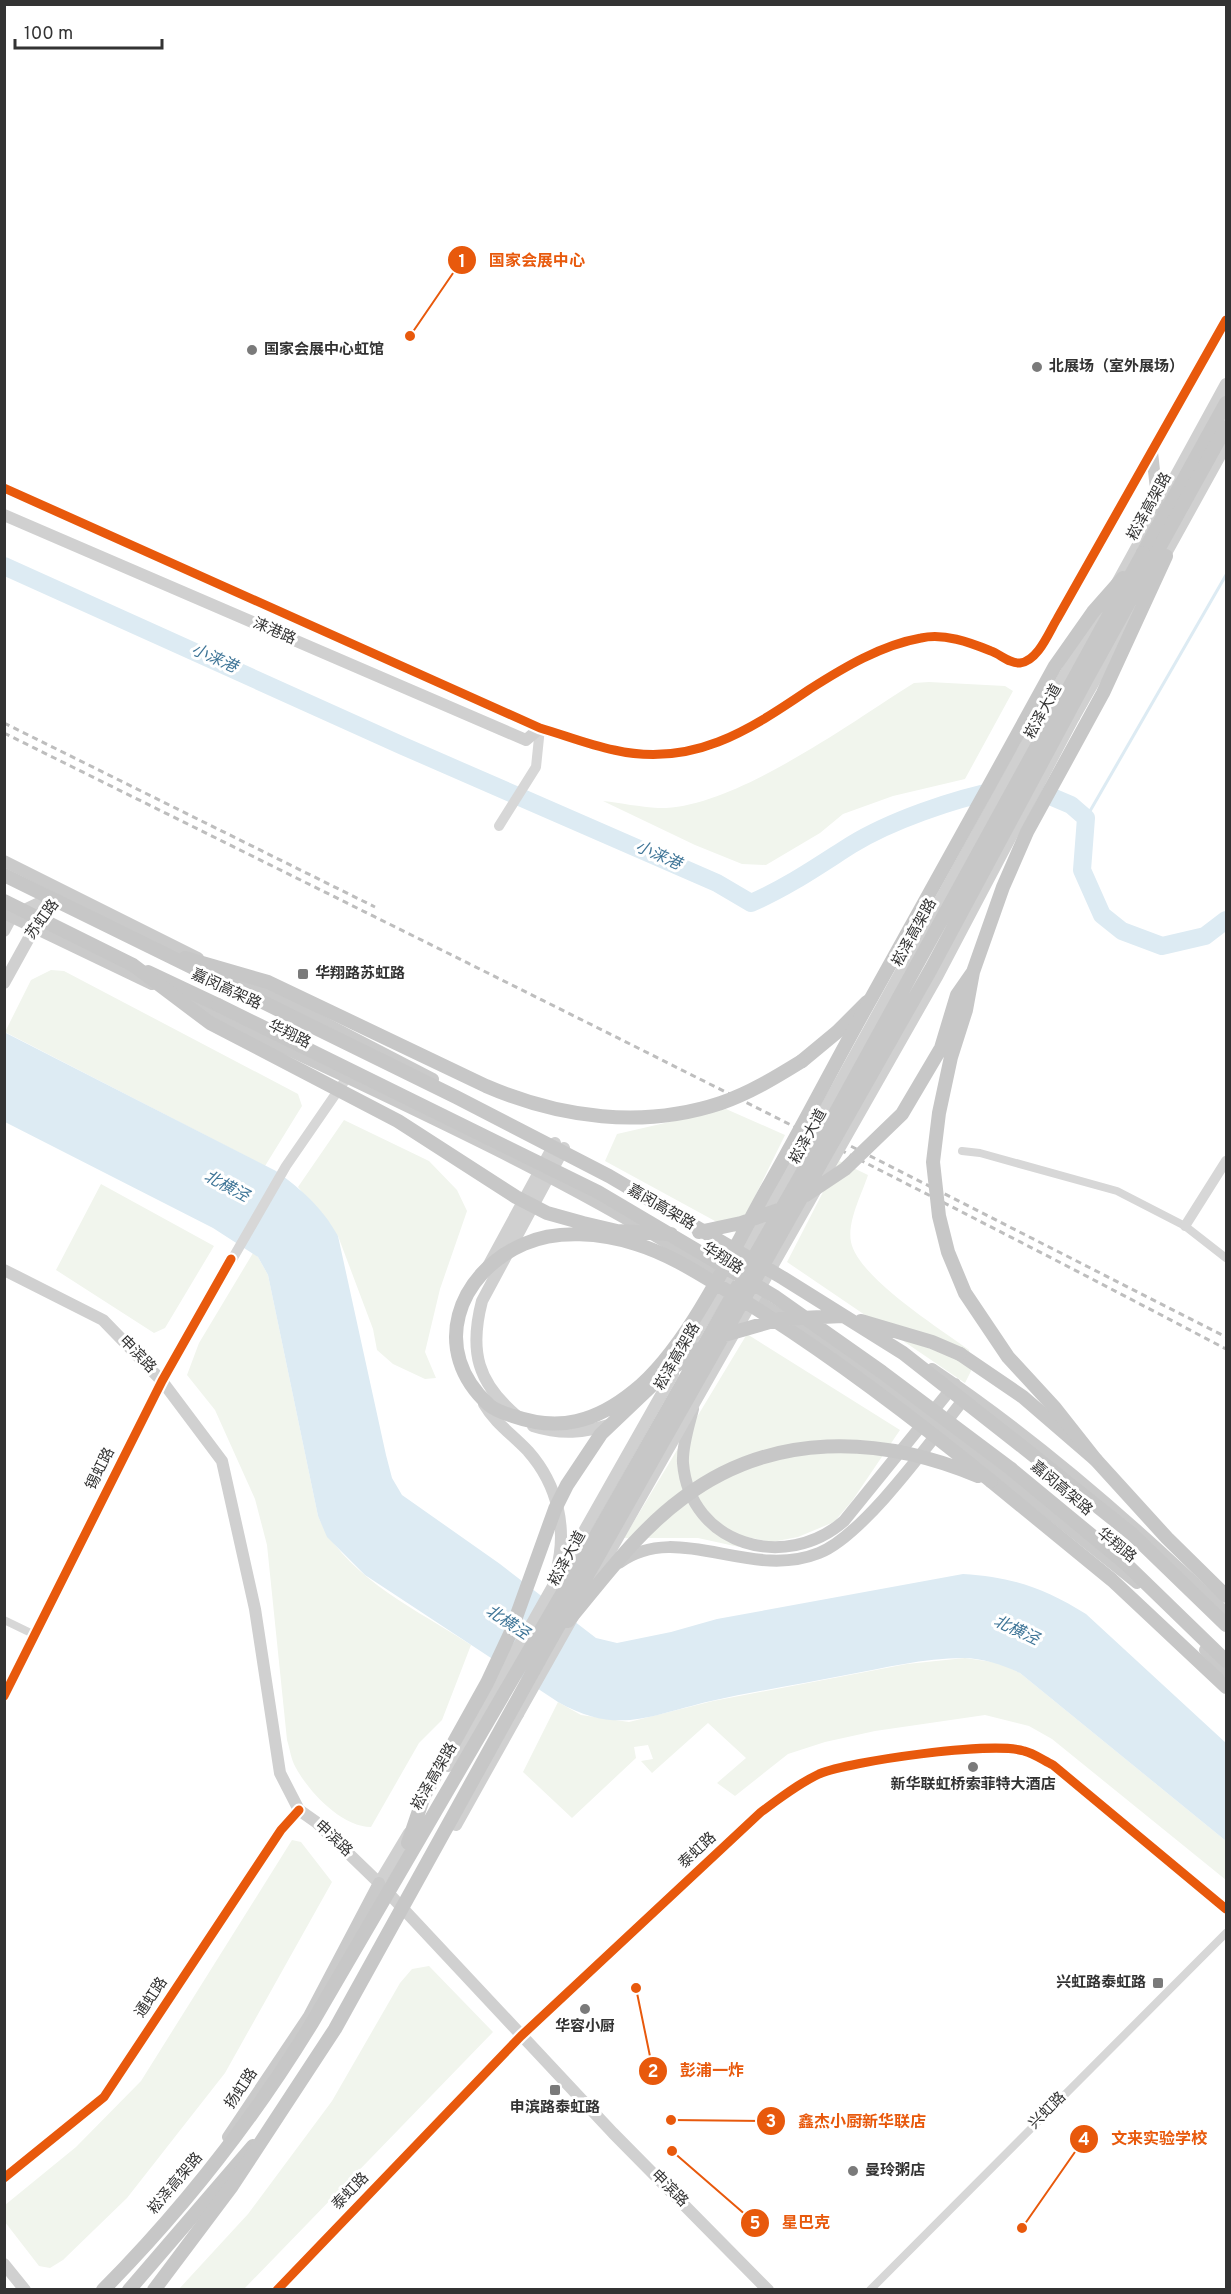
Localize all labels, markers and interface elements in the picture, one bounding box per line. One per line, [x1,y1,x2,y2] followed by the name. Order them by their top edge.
[15,12,162,50] scale bar
[24,23,73,46] text: 100 m
[447,243,597,277] callout: 国家会展中心
[458,251,466,274] text: 1
[489,252,585,272] text: 国家会展中心
[264,341,384,360] place label: 国家会展中心虹馆
[245,343,259,357] marker: 国家会展中心虹馆
[1049,358,1184,377] place label: 北展场（室外展场）
[1030,360,1044,374] marker: 北展场（室外展场）
[1124,470,1176,544] street label: 崧泽高架路
[250,614,298,650] street label: 涞港路
[188,640,242,679] water label: 小涞港
[1021,681,1067,743] street label: 崧泽大道
[632,837,686,876] water label: 小涞港
[22,896,64,944] street label: 苏虹路
[889,896,941,970] street label: 崧泽高架路
[315,964,405,984] place label: 华翔路苏虹路
[188,966,264,1014] street label: 嘉闵高架路
[296,967,310,981] marker: 华翔路苏虹路
[265,1016,314,1053] street label: 华翔路
[786,1106,832,1168] street label: 崧泽大道
[200,1167,254,1208] water label: 北横泾
[624,1181,698,1235] street label: 嘉闵高架路
[698,1238,747,1279] street label: 华翔路
[651,1320,705,1394] street label: 崧泽高架路
[115,1332,159,1378] street label: 申滨路
[82,1445,120,1493] street label: 锡虹路
[1026,1458,1096,1520] street label: 嘉闵高架路
[1093,1524,1140,1568] street label: 华翔路
[545,1528,591,1590] street label: 崧泽大道
[481,1602,534,1646] water label: 北横泾
[990,1612,1044,1651] water label: 北横泾
[408,1740,462,1814] street label: 崧泽高架路
[966,1760,980,1774] marker: 新华联虹桥索菲特大酒店
[890,1775,1056,1795] place label: 新华联虹桥索菲特大酒店
[310,1817,356,1861] street label: 申滨路
[675,1829,721,1873] street label: 泰虹路
[132,1974,172,2022] street label: 通虹路
[1056,1974,1146,1993] place label: 兴虹路泰虹路
[1151,1976,1165,1990] marker: 兴虹路泰虹路
[578,2002,592,2016] marker: 华容小厨
[555,2017,615,2037] place label: 华容小厨
[638,2054,756,2088] callout: 彭浦一炸
[647,2061,659,2084] text: 2
[680,2061,744,2082] text: 彭浦一炸
[222,2065,262,2113] street label: 扬虹路
[548,2083,562,2097] marker: 申滨路泰虹路
[1025,2088,1071,2134] street label: 兴虹路
[510,2099,600,2118] place label: 申滨路泰虹路
[756,2104,938,2138] callout: 鑫杰小厨新华联店
[766,2111,776,2134] text: 3
[798,2112,926,2133] text: 鑫杰小厨新华联店
[1069,2122,1219,2156] callout: 文来实验学校
[1078,2129,1090,2152] text: 4
[1111,2129,1208,2150] text: 文来实验学校
[145,2149,207,2219] street label: 崧泽高架路
[865,2162,925,2181] place label: 曼玲粥店
[846,2164,860,2178] marker: 曼玲粥店
[646,2166,692,2212] street label: 申滨路
[329,2169,373,2215] street label: 泰虹路
[740,2206,842,2240] callout: 星巴克
[750,2213,761,2236] text: 5
[782,2214,830,2234] text: 星巴克

